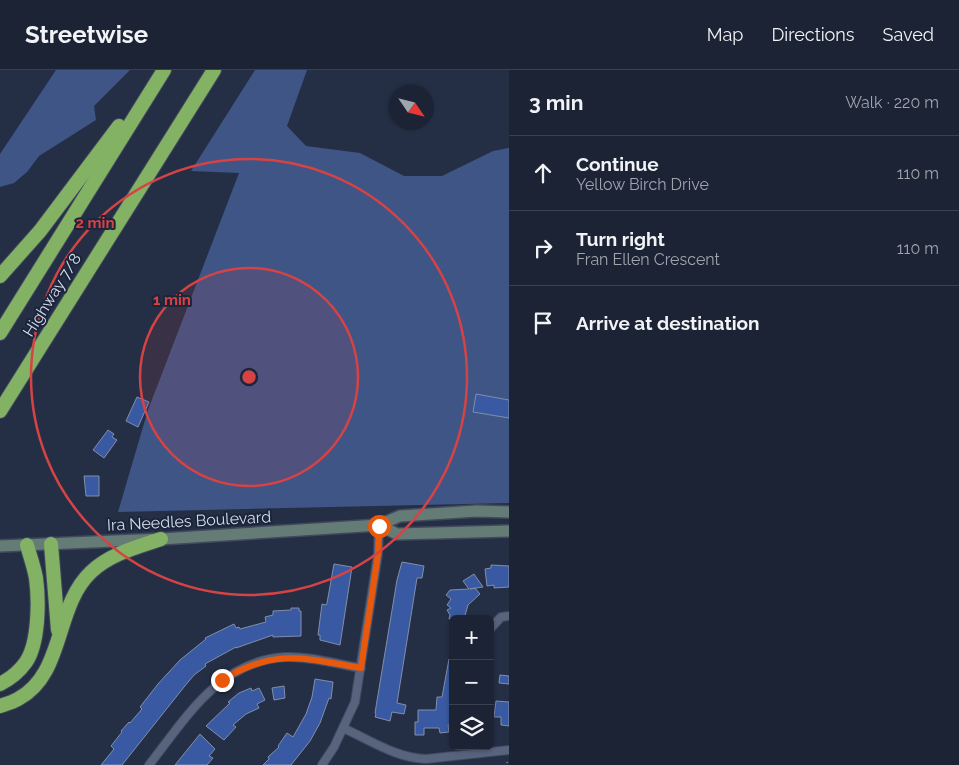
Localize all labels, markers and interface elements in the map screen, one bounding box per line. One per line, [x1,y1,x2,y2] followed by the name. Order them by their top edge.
[25,20,148,49] text: Streetwise
[707,24,743,45] text: Map
[771,24,855,45] text: Directions
[883,24,934,45] text: Saved
[389,85,434,130] north arrow
[529,90,583,115] text: 3 min
[845,93,939,112] text: Walk · 220 m
[576,153,659,175] text: Continue
[529,159,557,187] icon: ahead
[897,164,939,183] text: 110 m
[576,175,709,194] text: Yellow Birch Drive
[76,214,114,232] text: 2 min
[576,228,665,250] text: Turn right
[529,234,557,262] icon: right
[897,239,939,258] text: 110 m
[19,250,85,340] street label: Highway 7/8
[576,250,720,269] text: Fran Ellen Crescent
[153,291,191,309] text: 1 min
[529,309,557,337] icon: arrive
[576,312,760,334] text: Arrive at destination
[240,368,258,386] centre of rings
[106,507,272,535] street label: Ira Needles Boulevard
[368,515,391,538] route start
[449,615,494,750] map controls
[449,615,494,660] button: +
[449,660,494,705] button: −
[211,669,234,692] route end
[449,705,494,750] button: layers

